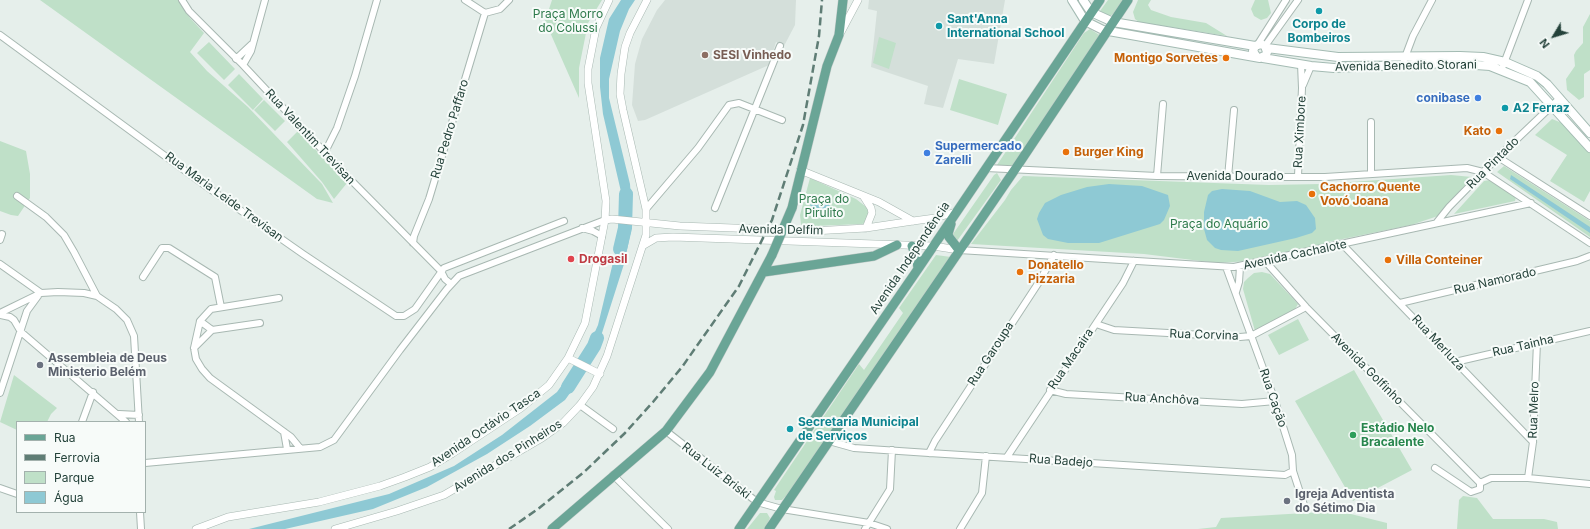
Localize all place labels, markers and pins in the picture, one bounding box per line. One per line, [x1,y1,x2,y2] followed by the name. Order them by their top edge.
[1314,6,1324,16] marker: Corpo de Bombeiros
[947,12,1065,40] place label: Sant'Anna International School
[1288,17,1350,45] place label: Corpo de Bombeiros
[934,21,944,31] marker: Sant'Anna International School
[713,48,791,62] place label: SESI Vinhedo
[700,50,710,60] marker: SESI Vinhedo
[1114,51,1218,65] place label: Montigo Sorvetes
[1221,53,1231,63] marker: Montigo Sorvetes
[1416,91,1470,105] place label: conibase
[1473,93,1483,103] marker: conibase
[1513,101,1570,115] place label: A2 Ferraz
[1500,103,1510,113] marker: A2 Ferraz
[1464,124,1491,138] place label: Kato
[1494,126,1504,136] marker: Kato
[935,139,1022,167] place label: Supermercado Zarelli
[1074,145,1143,159] place label: Burger King
[1061,147,1071,157] marker: Burger King
[922,148,932,158] marker: Supermercado Zarelli
[1320,180,1420,208] place label: Cachorro Quente Vovó Joana
[1307,189,1317,199] marker: Cachorro Quente Vovó Joana
[579,252,627,266] place label: Drogasil
[1396,253,1482,267] place label: Villa Conteiner
[566,254,576,264] marker: Drogasil
[1383,255,1393,265] marker: Villa Conteiner
[1028,258,1084,286] place label: Donatello Pizzaria
[1015,267,1025,277] marker: Donatello Pizzaria
[48,351,167,379] place label: Assembleia de Deus Ministerio Belém
[35,360,45,370] marker: Assembleia de Deus Ministerio Belém
[798,415,919,443] place label: Secretaria Municipal de Serviços
[1361,421,1434,449] place label: Estádio Nelo Bracalente
[785,424,795,434] marker: Secretaria Municipal de Serviços
[1348,430,1358,440] marker: Estádio Nelo Bracalente
[1295,487,1395,515] place label: Igreja Adventista do Sétimo Dia
[1282,496,1292,506] marker: Igreja Adventista do Sétimo Dia

